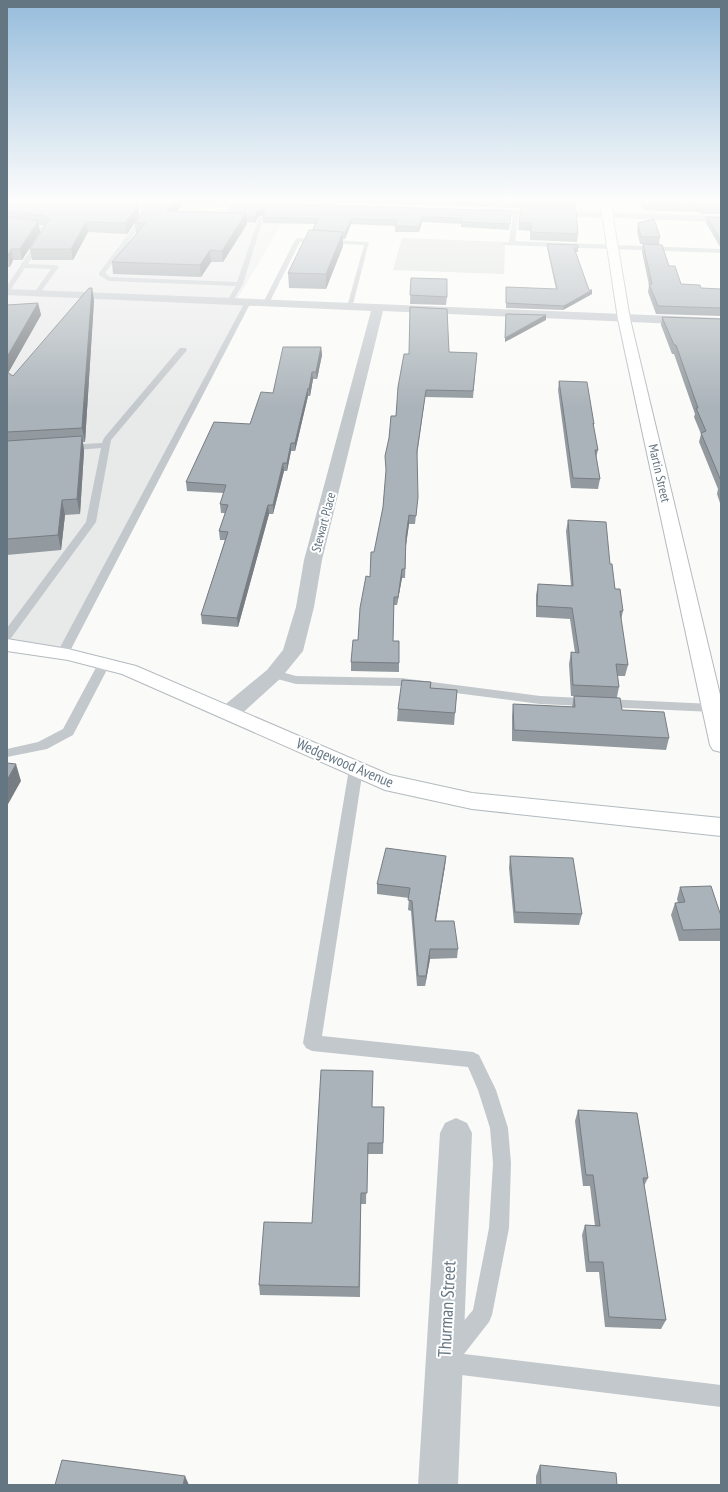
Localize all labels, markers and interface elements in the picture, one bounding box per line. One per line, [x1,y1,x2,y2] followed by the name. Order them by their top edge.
[645,442,675,504] street label: Martin Street
[307,490,340,554] street label: Stewart Place
[294,734,397,792] street label: Wedgewood Avenue
[432,1260,461,1358] street label: Thurman Street

